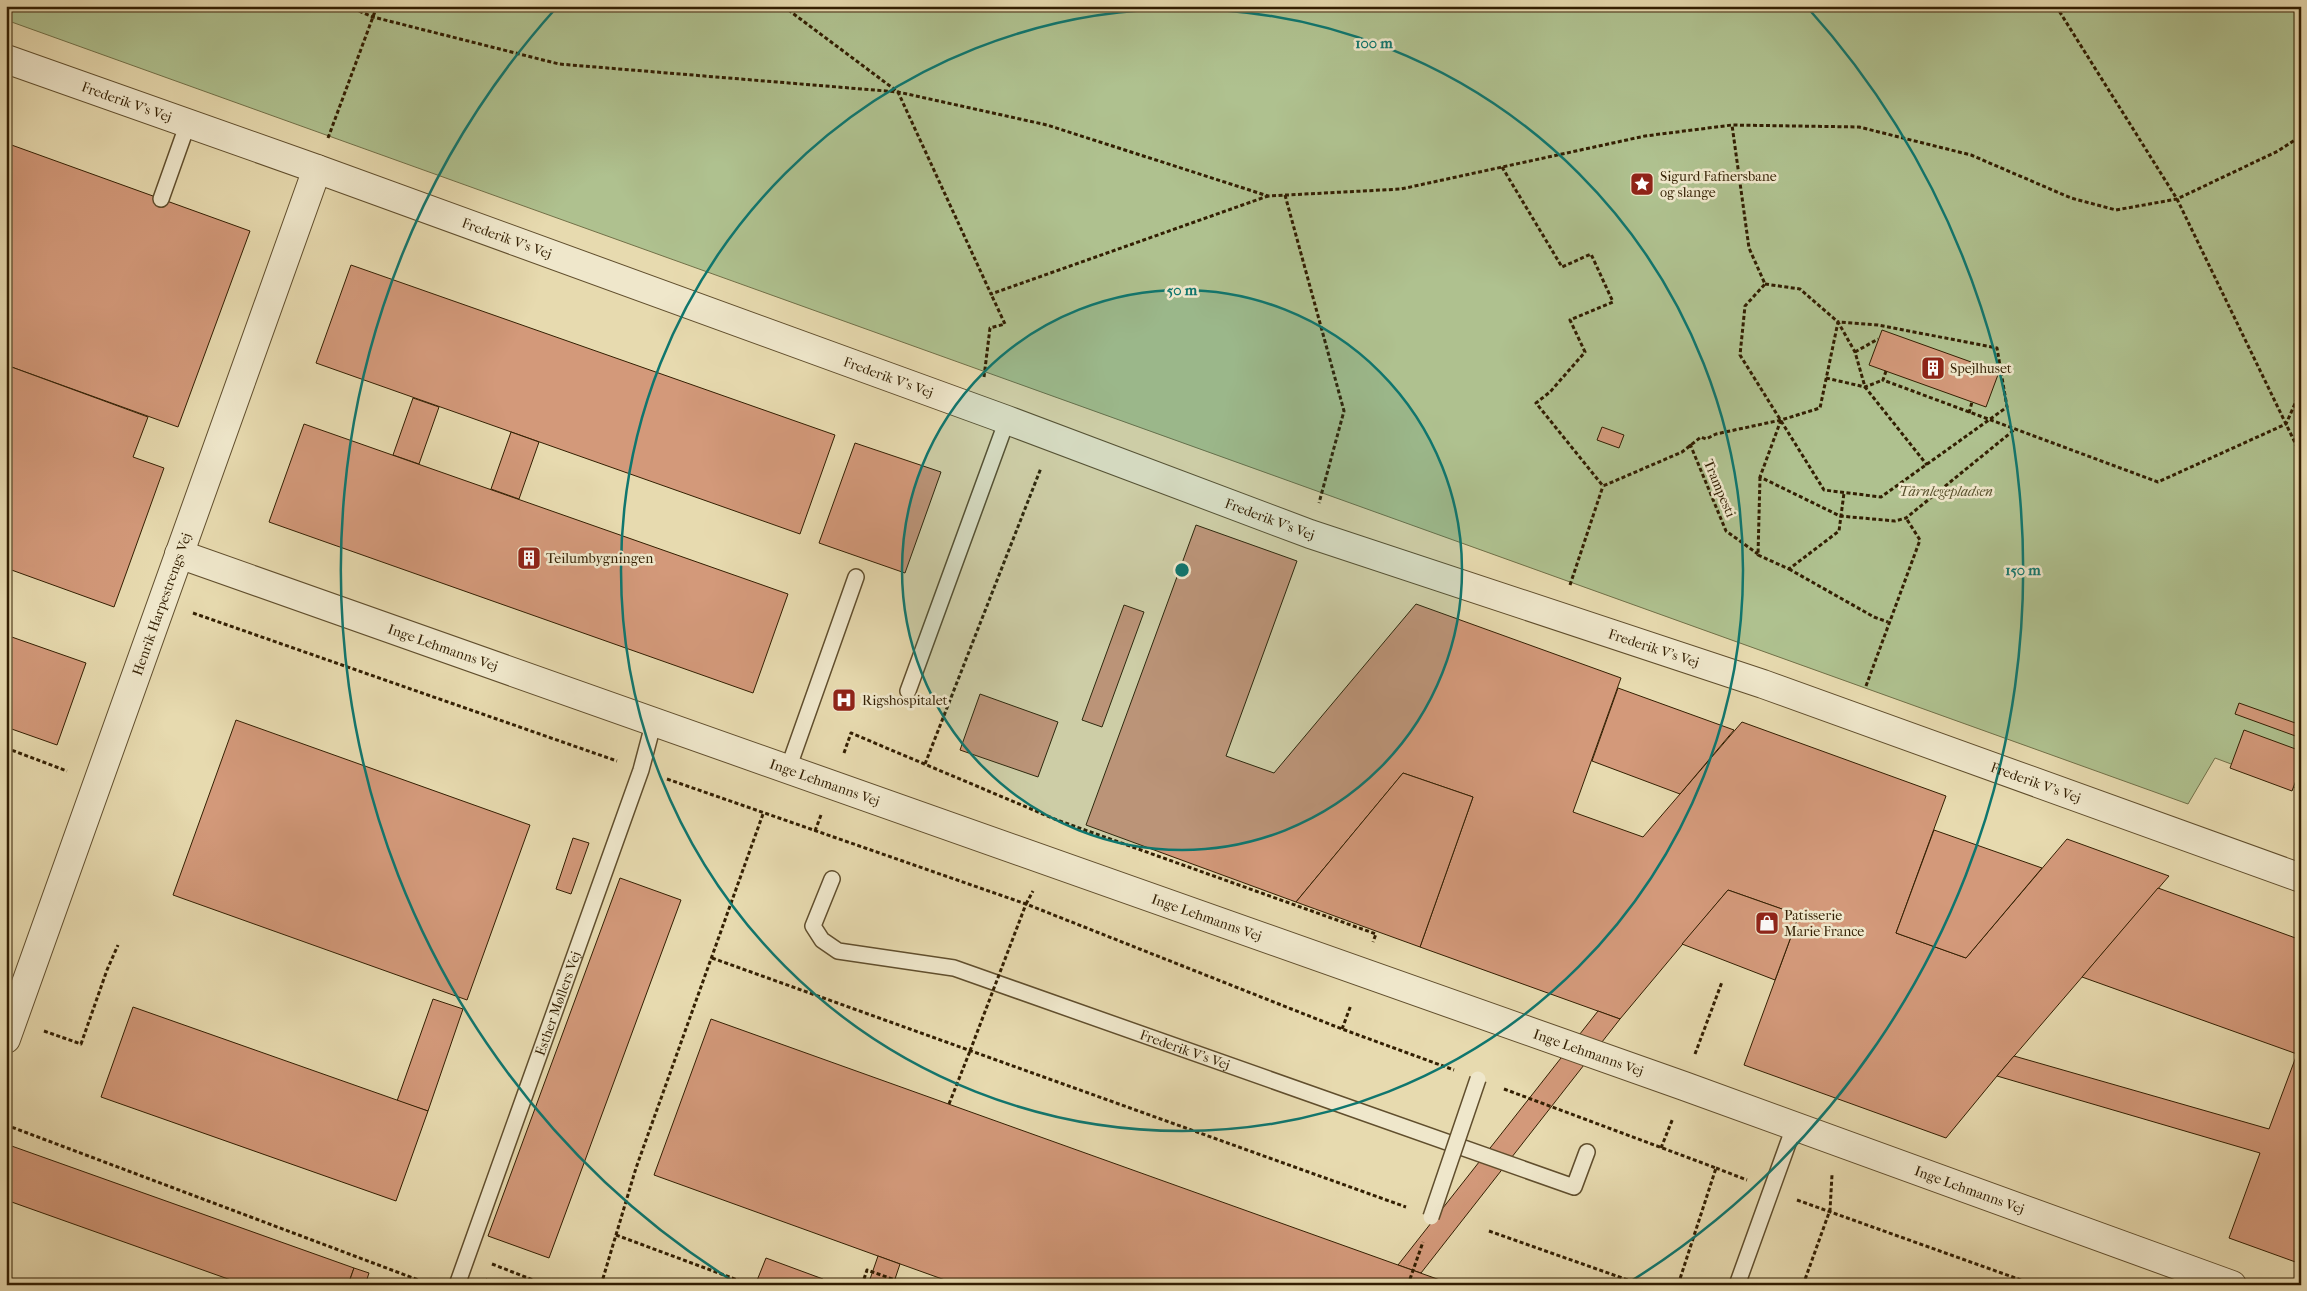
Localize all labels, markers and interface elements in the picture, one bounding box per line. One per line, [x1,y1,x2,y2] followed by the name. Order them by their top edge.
[1355,34,1393,52] text: 100 m
[79,78,174,126] street label: Frederik V's Vej
[1660,168,1777,201] place label: Sigurd Fafnersbane og slange
[1629,171,1655,197] place icon: Sigurd Fafnersbane og slange
[459,214,554,263] street label: Frederik V's Vej
[1167,281,1198,299] text: 50 m
[841,353,936,402] street label: Frederik V's Vej
[1920,355,1946,381] building icon: Spejlhuset
[1950,360,2012,377] place label: Spejlhuset
[1700,457,1739,520] street label: Trampesti
[1899,483,1993,500] park label: Tårnlegepladsen
[1222,495,1317,544] street label: Frederik V's Vej
[129,530,195,678] street label: Henrik Harpestrengs Vej
[516,545,542,571] building icon: Teilumbygningen
[546,550,653,567] place label: Teilumbygningen
[1173,561,1191,579] centre of rings
[2005,561,2041,579] text: 150 m
[385,620,500,675] street label: Inge Lehmanns Vej
[1606,625,1701,671] street label: Frederik V's Vej
[831,687,857,713] hospital icon: Rigshospitalet
[862,692,948,709] place label: Rigshospitalet
[767,755,882,810] street label: Inge Lehmanns Vej
[1988,759,2083,807] street label: Frederik V's Vej
[1149,890,1264,945] street label: Inge Lehmanns Vej
[1784,907,1864,940] place label: Patisserie Marie France
[1754,910,1780,936] shop icon: Patisserie Marie France
[532,949,585,1058] street label: Esther Møllers Vej
[1531,1025,1646,1080] street label: Inge Lehmanns Vej
[1137,1026,1232,1074] street label: Frederik V's Vej
[1912,1162,2027,1218] street label: Inge Lehmanns Vej

